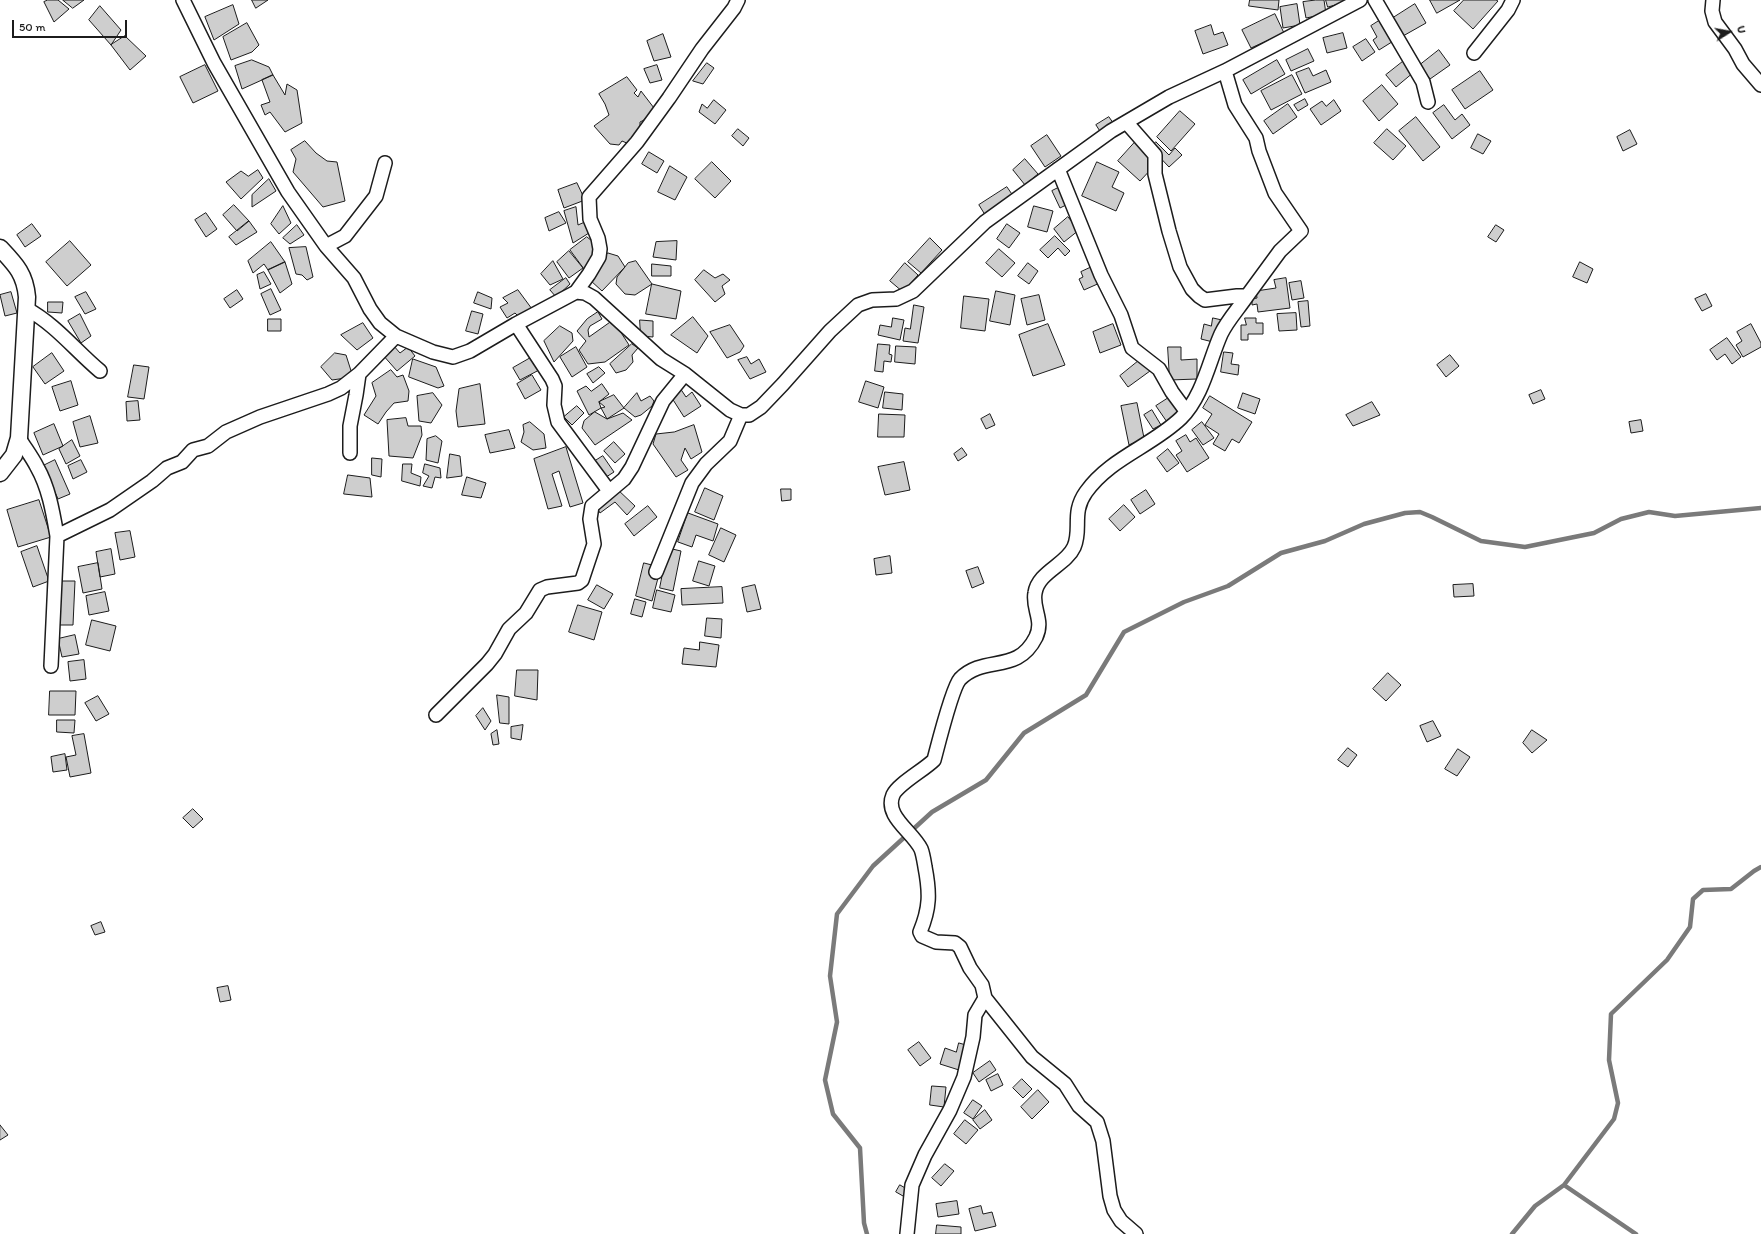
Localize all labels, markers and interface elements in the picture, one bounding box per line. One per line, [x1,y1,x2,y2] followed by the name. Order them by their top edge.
[14,12,129,38] scale bar
[1709,12,1749,52] north arrow
[19,20,45,34] text: 50 m
[1734,25,1748,34] text: U

